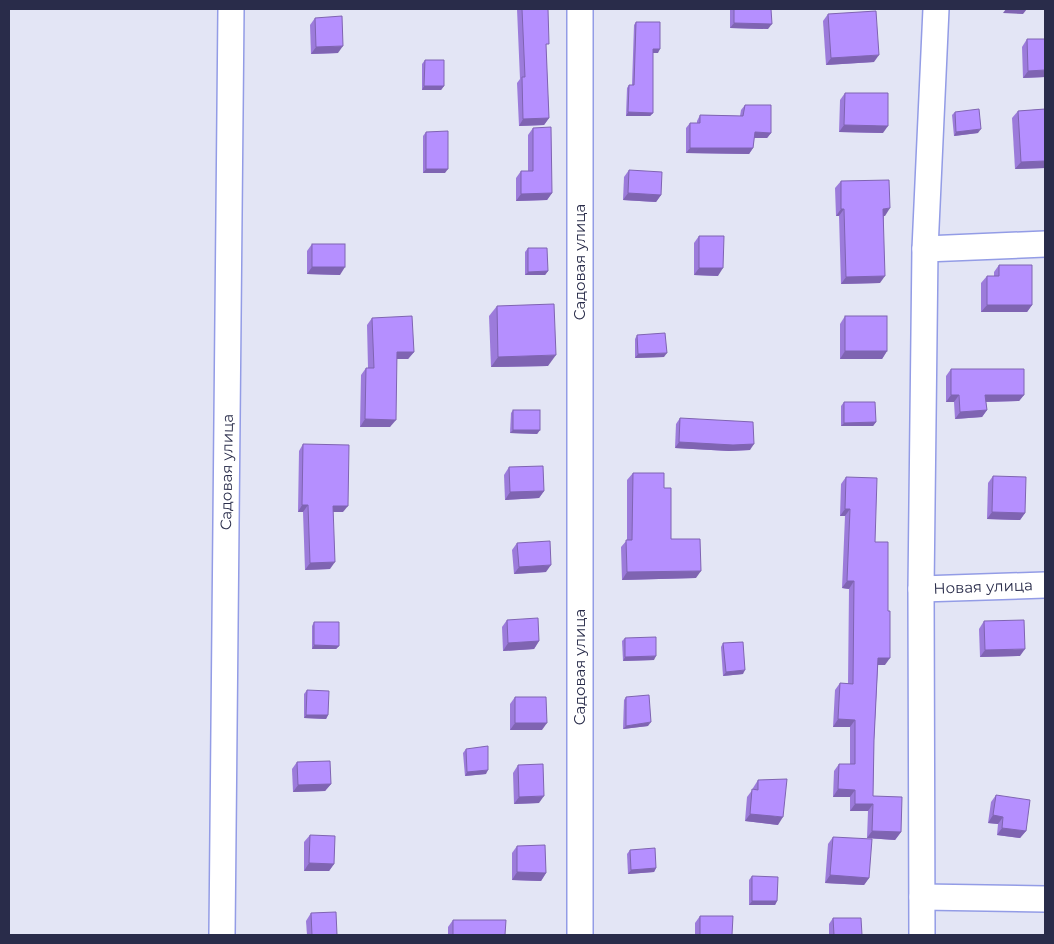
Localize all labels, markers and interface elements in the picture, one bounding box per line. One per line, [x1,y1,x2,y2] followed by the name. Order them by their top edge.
[570,204,589,320] street label: Садовая улица
[216,414,237,530] street label: Садовая улица
[933,575,1033,598] street label: Новая улица
[570,609,589,725] street label: Садовая улица

